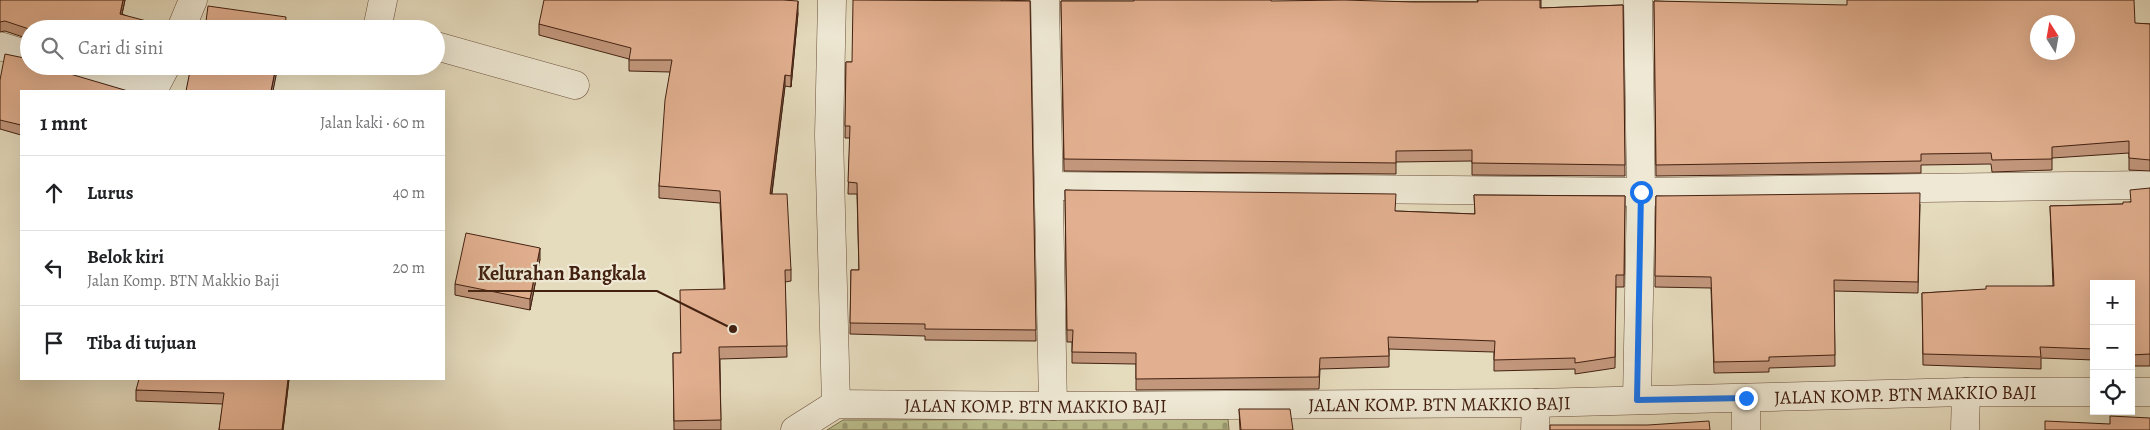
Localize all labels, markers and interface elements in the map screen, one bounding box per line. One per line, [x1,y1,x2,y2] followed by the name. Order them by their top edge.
[2030,15,2075,60] north arrow
[20,20,445,75] search box
[38,34,66,62] icon: search
[78,35,163,61] text: Cari di sini
[40,109,88,137] text: 1 mnt
[320,112,425,134] text: Jalan kaki · 60 m
[40,179,68,207] icon: ahead
[87,180,133,206] text: Lurus
[1630,181,1653,204] route start
[393,182,425,204] text: 40 m
[87,244,164,270] text: Belok kiri
[40,254,68,282] icon: left
[468,256,657,291] callout: Kelurahan Bangkala
[392,257,425,279] text: 20 m
[478,260,647,287] text: Kelurahan Bangkala
[87,270,279,292] text: Jalan Komp. BTN Makkio Baji
[2090,280,2135,415] map controls
[2090,280,2135,325] button: +
[2090,325,2135,370] button: −
[40,329,68,357] icon: arrive
[87,330,196,356] text: Tiba di tujuan
[2090,370,2135,415] button: locate
[1774,380,2037,411] street label: JALAN KOMP. BTN MAKKIO BAJI
[1735,387,1758,410] route end
[1308,390,1571,418] street label: JALAN KOMP. BTN MAKKIO BAJI
[904,393,1167,420] street label: JALAN KOMP. BTN MAKKIO BAJI

